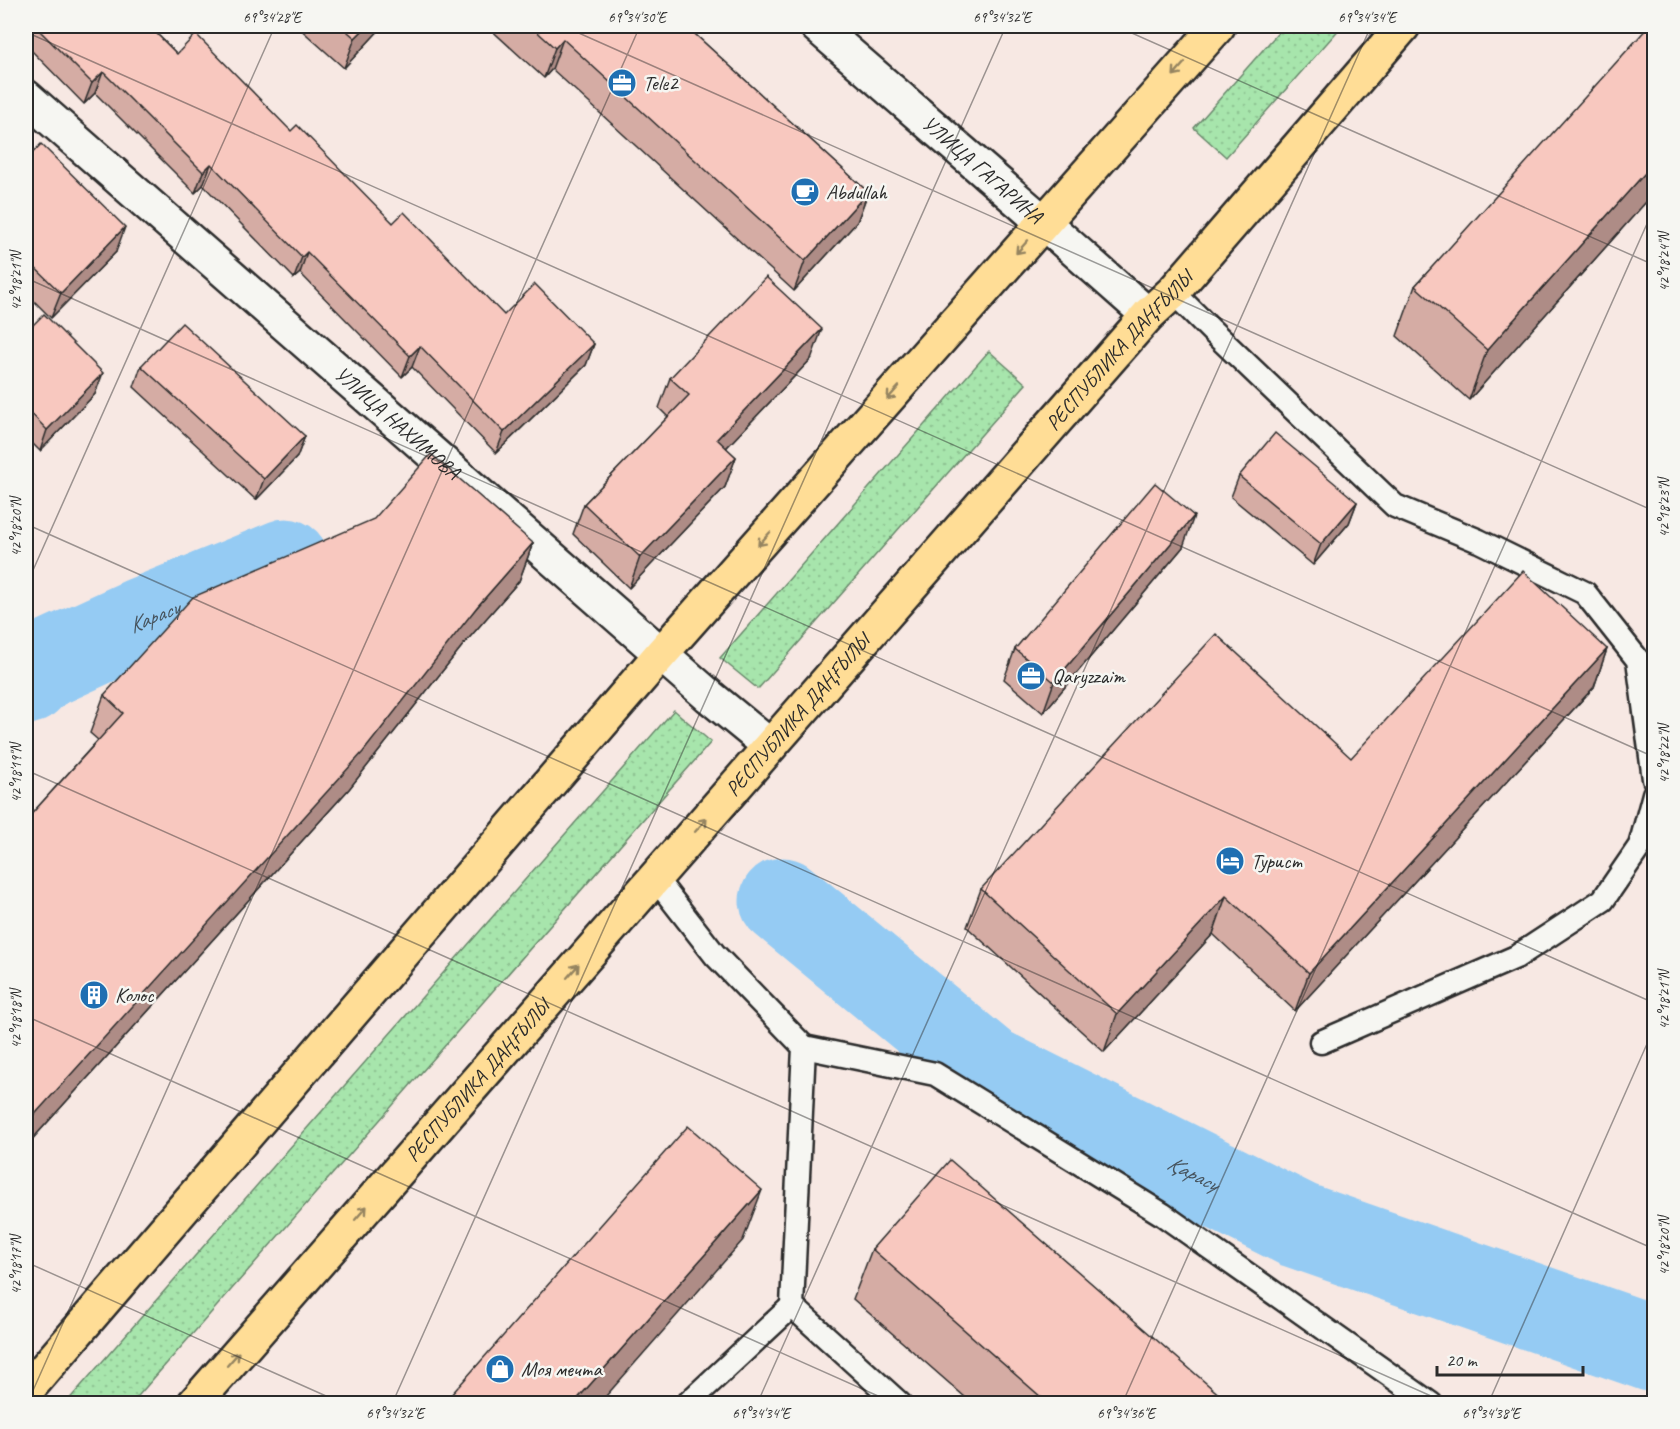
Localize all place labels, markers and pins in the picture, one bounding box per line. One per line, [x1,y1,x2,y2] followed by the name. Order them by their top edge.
[606,67,638,99] office icon: Tele2
[643,70,679,96] place label: Tele2
[789,176,821,208] cafe icon: Аbdullah
[826,179,888,205] place label: Аbdullah
[1015,660,1047,692] office icon: Qaryzzaim
[1052,663,1126,689] place label: Qaryzzaim
[1214,845,1246,877] hotel icon: Турист
[1251,848,1303,874] place label: Турист
[78,979,110,1011] building icon: Колос
[115,982,155,1008] place label: Колос
[484,1353,516,1385] shop icon: Моя мечта
[521,1356,603,1382] place label: Моя мечта

